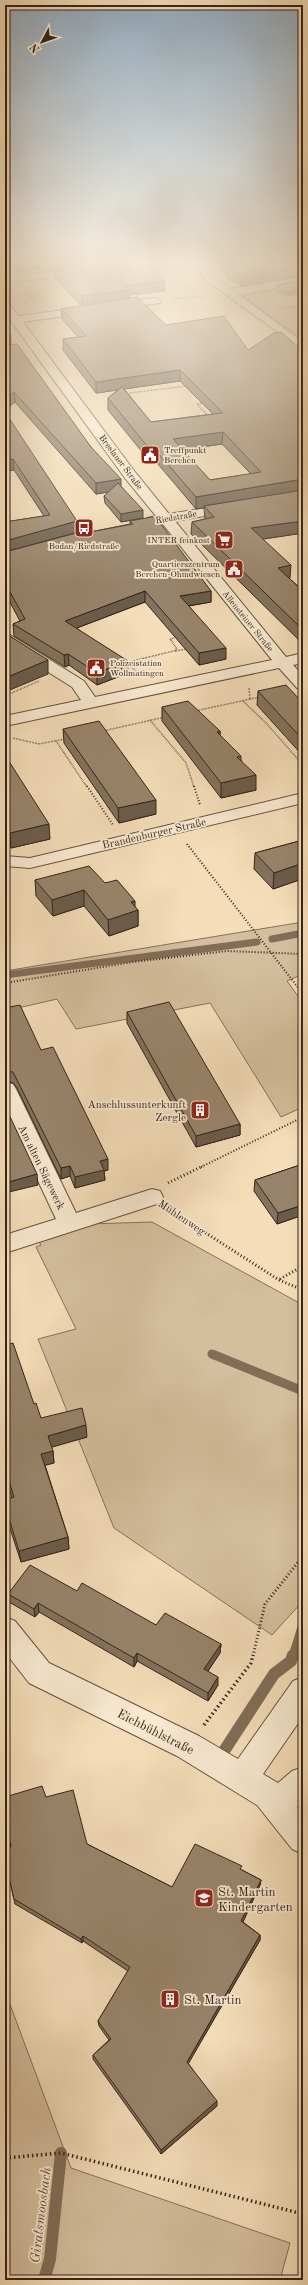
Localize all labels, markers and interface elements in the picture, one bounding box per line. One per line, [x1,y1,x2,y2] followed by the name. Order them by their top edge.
[22,22,62,62] north arrow
[28,40,42,54] text: N
[97,433,144,491] street label: Breslauer Straße
[139,444,161,466] public building icon: Treffpunkt Berchen
[164,446,206,465] place label: Treffpunkt Berchen
[155,509,197,526] street label: Riedstraße
[73,517,95,539] bus stop icon: Bodan/Riedstraße
[213,529,235,551] supermarket icon: INTER feinkost
[147,536,210,545] place label: INTER feinkost
[49,542,119,551] place label: Bodan/Riedstraße
[223,558,245,580] public building icon: Quartierszentrum Berchen-Öhmdwiesen
[135,560,220,579] place label: Quartierszentrum Berchen-Öhmdwiesen
[220,589,275,653] street label: Allensteiner Straße
[85,657,107,679] public building icon: Polizeistation Wollmatingen
[110,659,164,678] place label: Polizeistation Wollmatingen
[101,817,207,852] street label: Brandenburger Straße
[189,1099,211,1121] building icon: Anschlussunterkunft Zergle
[87,1100,186,1124] place label: Anschlussunterkunft Zergle
[15,1123,66,1212] street label: Am alten Sägewerk
[156,1199,207,1238] street label: Mühlenweg
[115,1707,196,1757] street label: Eichbühlstraße
[218,1886,293,1914] place label: St. Martin Kindergarten
[193,1887,215,1909] school or university icon: St. Martin Kindergarten
[159,1988,181,2010] building icon: St. Martin
[184,1994,242,2007] place label: St. Martin
[28,2166,54,2264] water label: Giratsmoosbach

